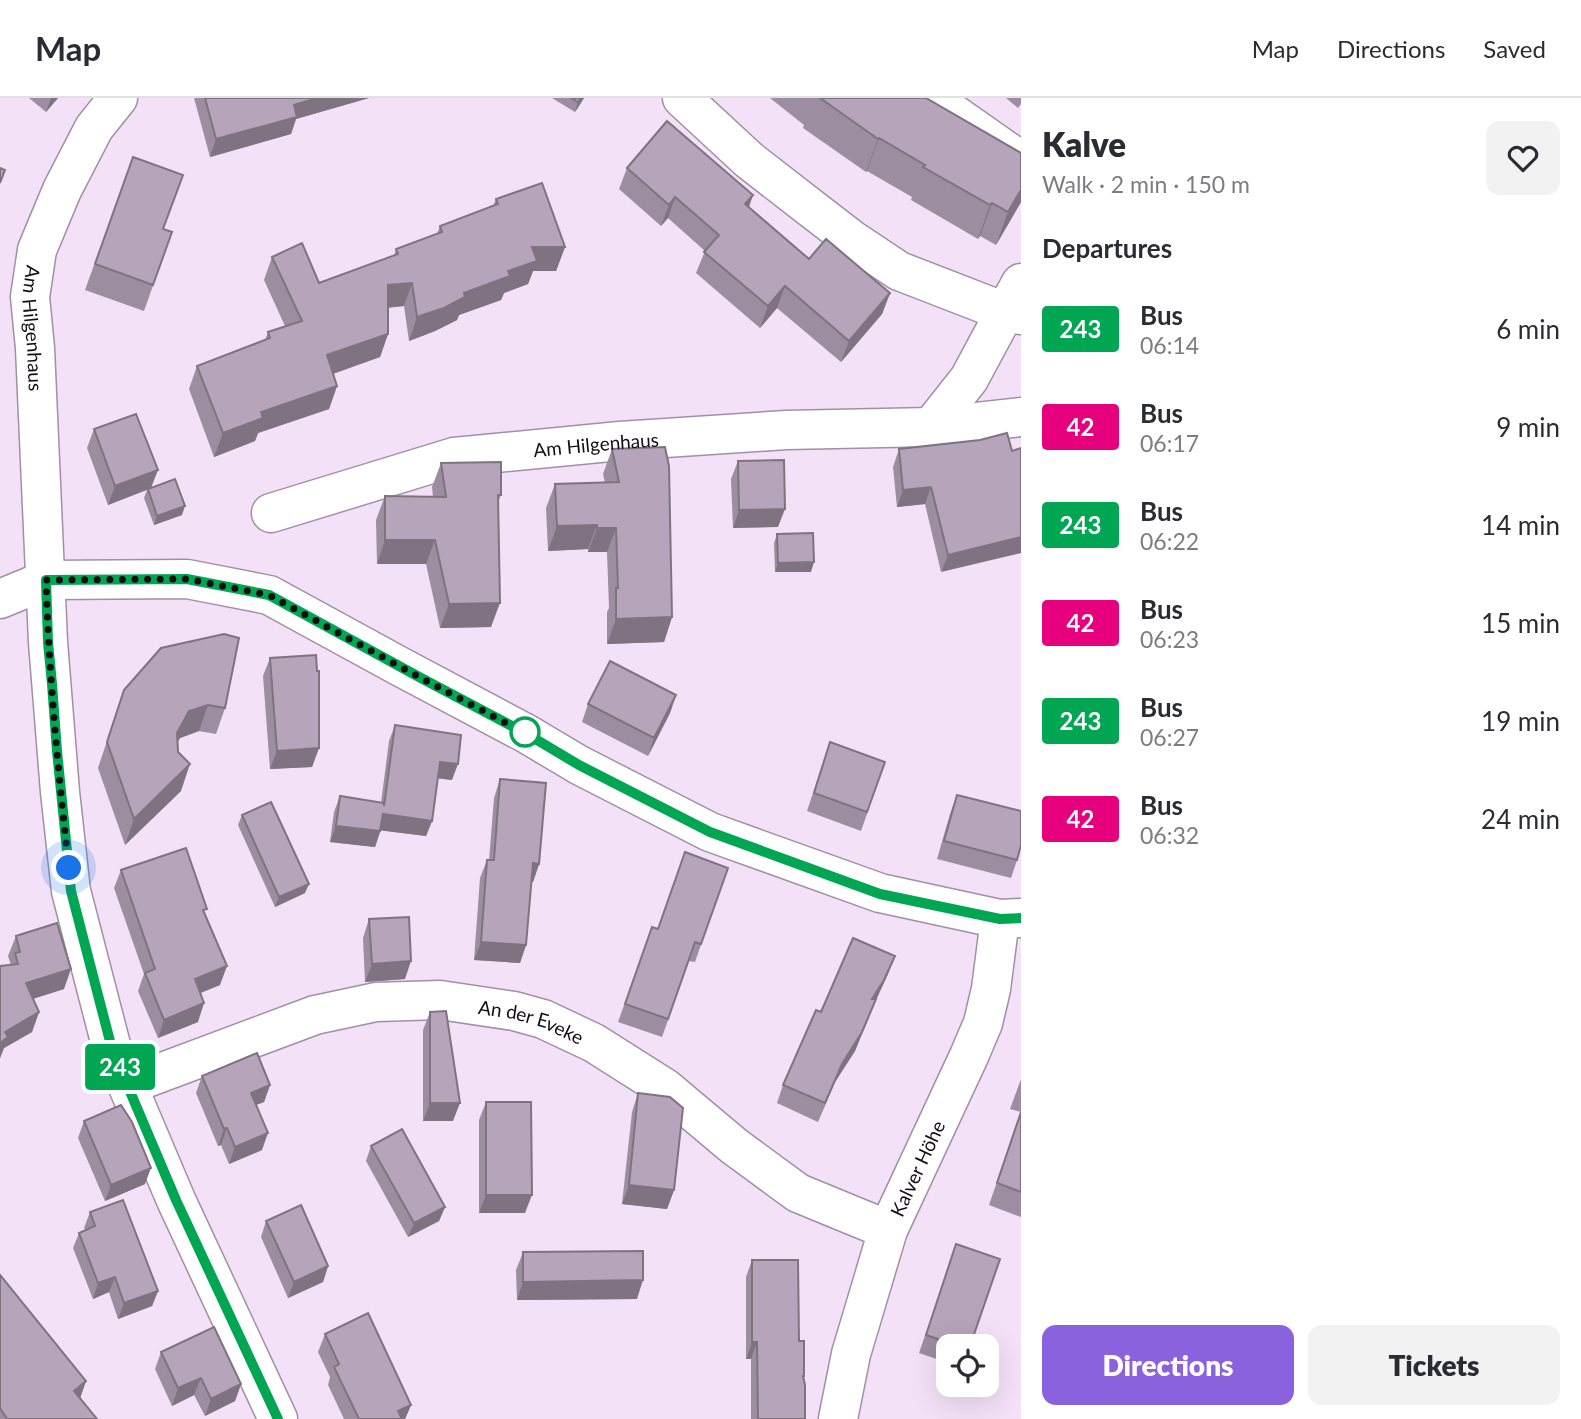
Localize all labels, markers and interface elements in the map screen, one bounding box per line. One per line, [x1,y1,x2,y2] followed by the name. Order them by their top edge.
[35,28,101,68] text: Map
[1252,34,1299,63] text: Map
[1337,34,1445,63] text: Directions
[1483,34,1546,63] text: Saved
[1486,121,1560,195] button: heart
[1042,124,1126,164] text: Kalve
[1042,170,1250,198] text: Walk · 2 min · 150 m
[1042,232,1172,264] text: Departures
[18,264,48,392] street label: Am Hilgenhaus
[1140,299,1183,331] text: Bus
[1496,313,1560,345] text: 6 min
[1060,314,1101,343] text: 243
[1140,331,1199,359] text: 06:14
[1140,397,1183,429] text: Bus
[1496,411,1560,443] text: 9 min
[1067,412,1094,441] text: 42
[532,427,660,461] street label: Am Hilgenhaus
[1140,429,1199,457] text: 06:17
[1140,495,1183,527] text: Bus
[1481,509,1560,541] text: 14 min
[1060,510,1101,539] text: 243
[1140,527,1199,555] text: 06:22
[1140,593,1183,625] text: Bus
[1481,607,1560,639] text: 15 min
[1067,608,1094,637] text: 42
[1140,625,1199,653] text: 06:23
[1140,691,1183,723] text: Bus
[1481,705,1560,737] text: 19 min
[1060,706,1101,735] text: 243
[510,717,540,747] unlabelled marker
[1140,723,1199,751] text: 06:27
[1140,789,1183,821] text: Bus
[1481,803,1560,835] text: 24 min
[1067,804,1094,833] text: 42
[1140,821,1199,849] text: 06:32
[51,850,86,885] your location
[477,994,588,1048] street label: An der Eveke
[80,1044,160,1090] line badge: 243
[99,1052,141,1081] text: 243
[885,1116,949,1220] street label: Kalver Höhe
[1042,1325,1294,1405] button: Directions
[1308,1325,1560,1405] button: Tickets
[936,1334,999,1397] map controls
[936,1334,999,1397] button: locate

